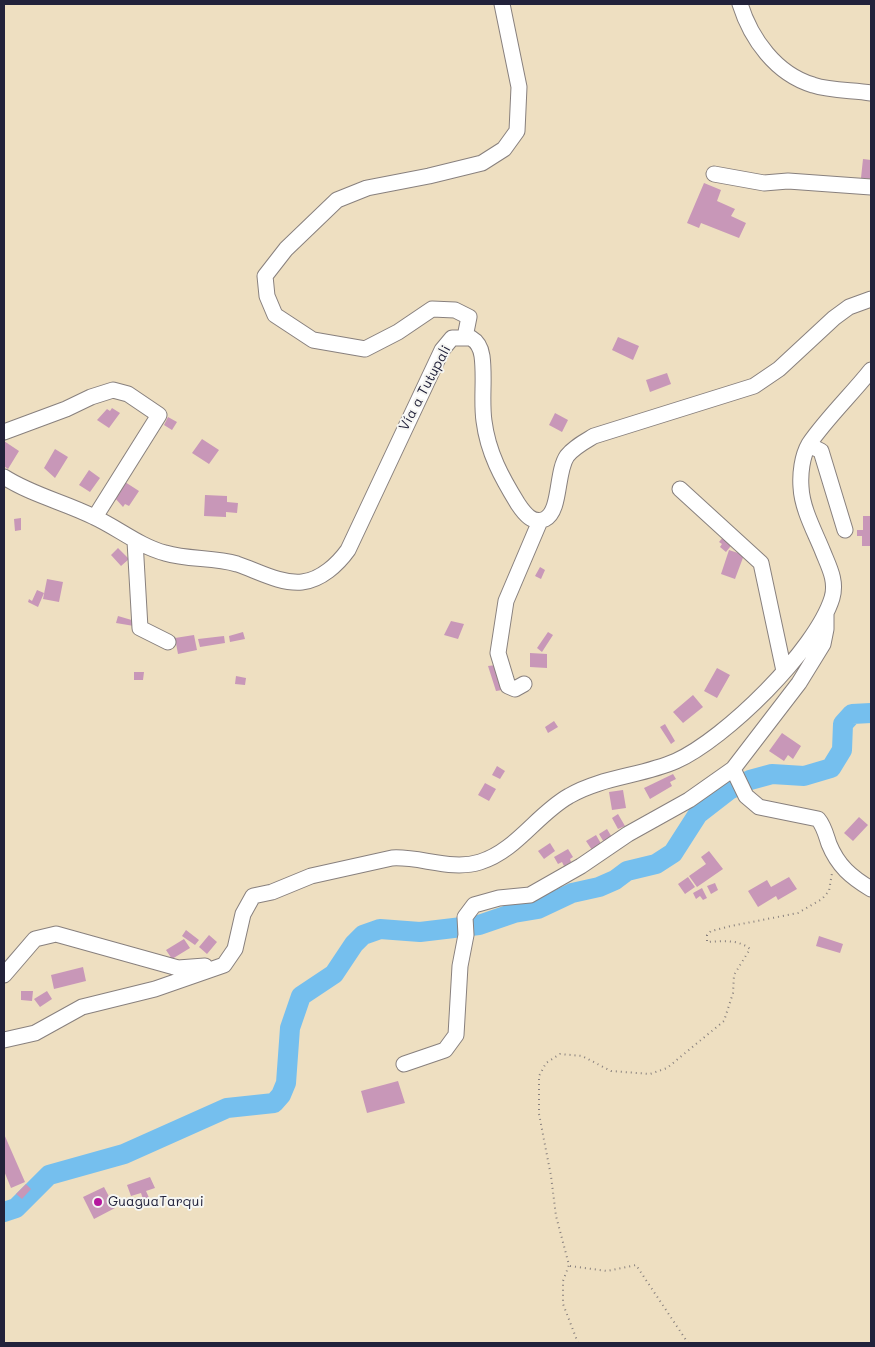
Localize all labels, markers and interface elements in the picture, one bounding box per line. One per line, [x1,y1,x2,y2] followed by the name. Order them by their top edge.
[395,342,455,434] street label: Vía a Tutupali
[108,1194,204,1210] place label: GuaguaTarqui
[92,1196,104,1208] marker: GuaguaTarqui

